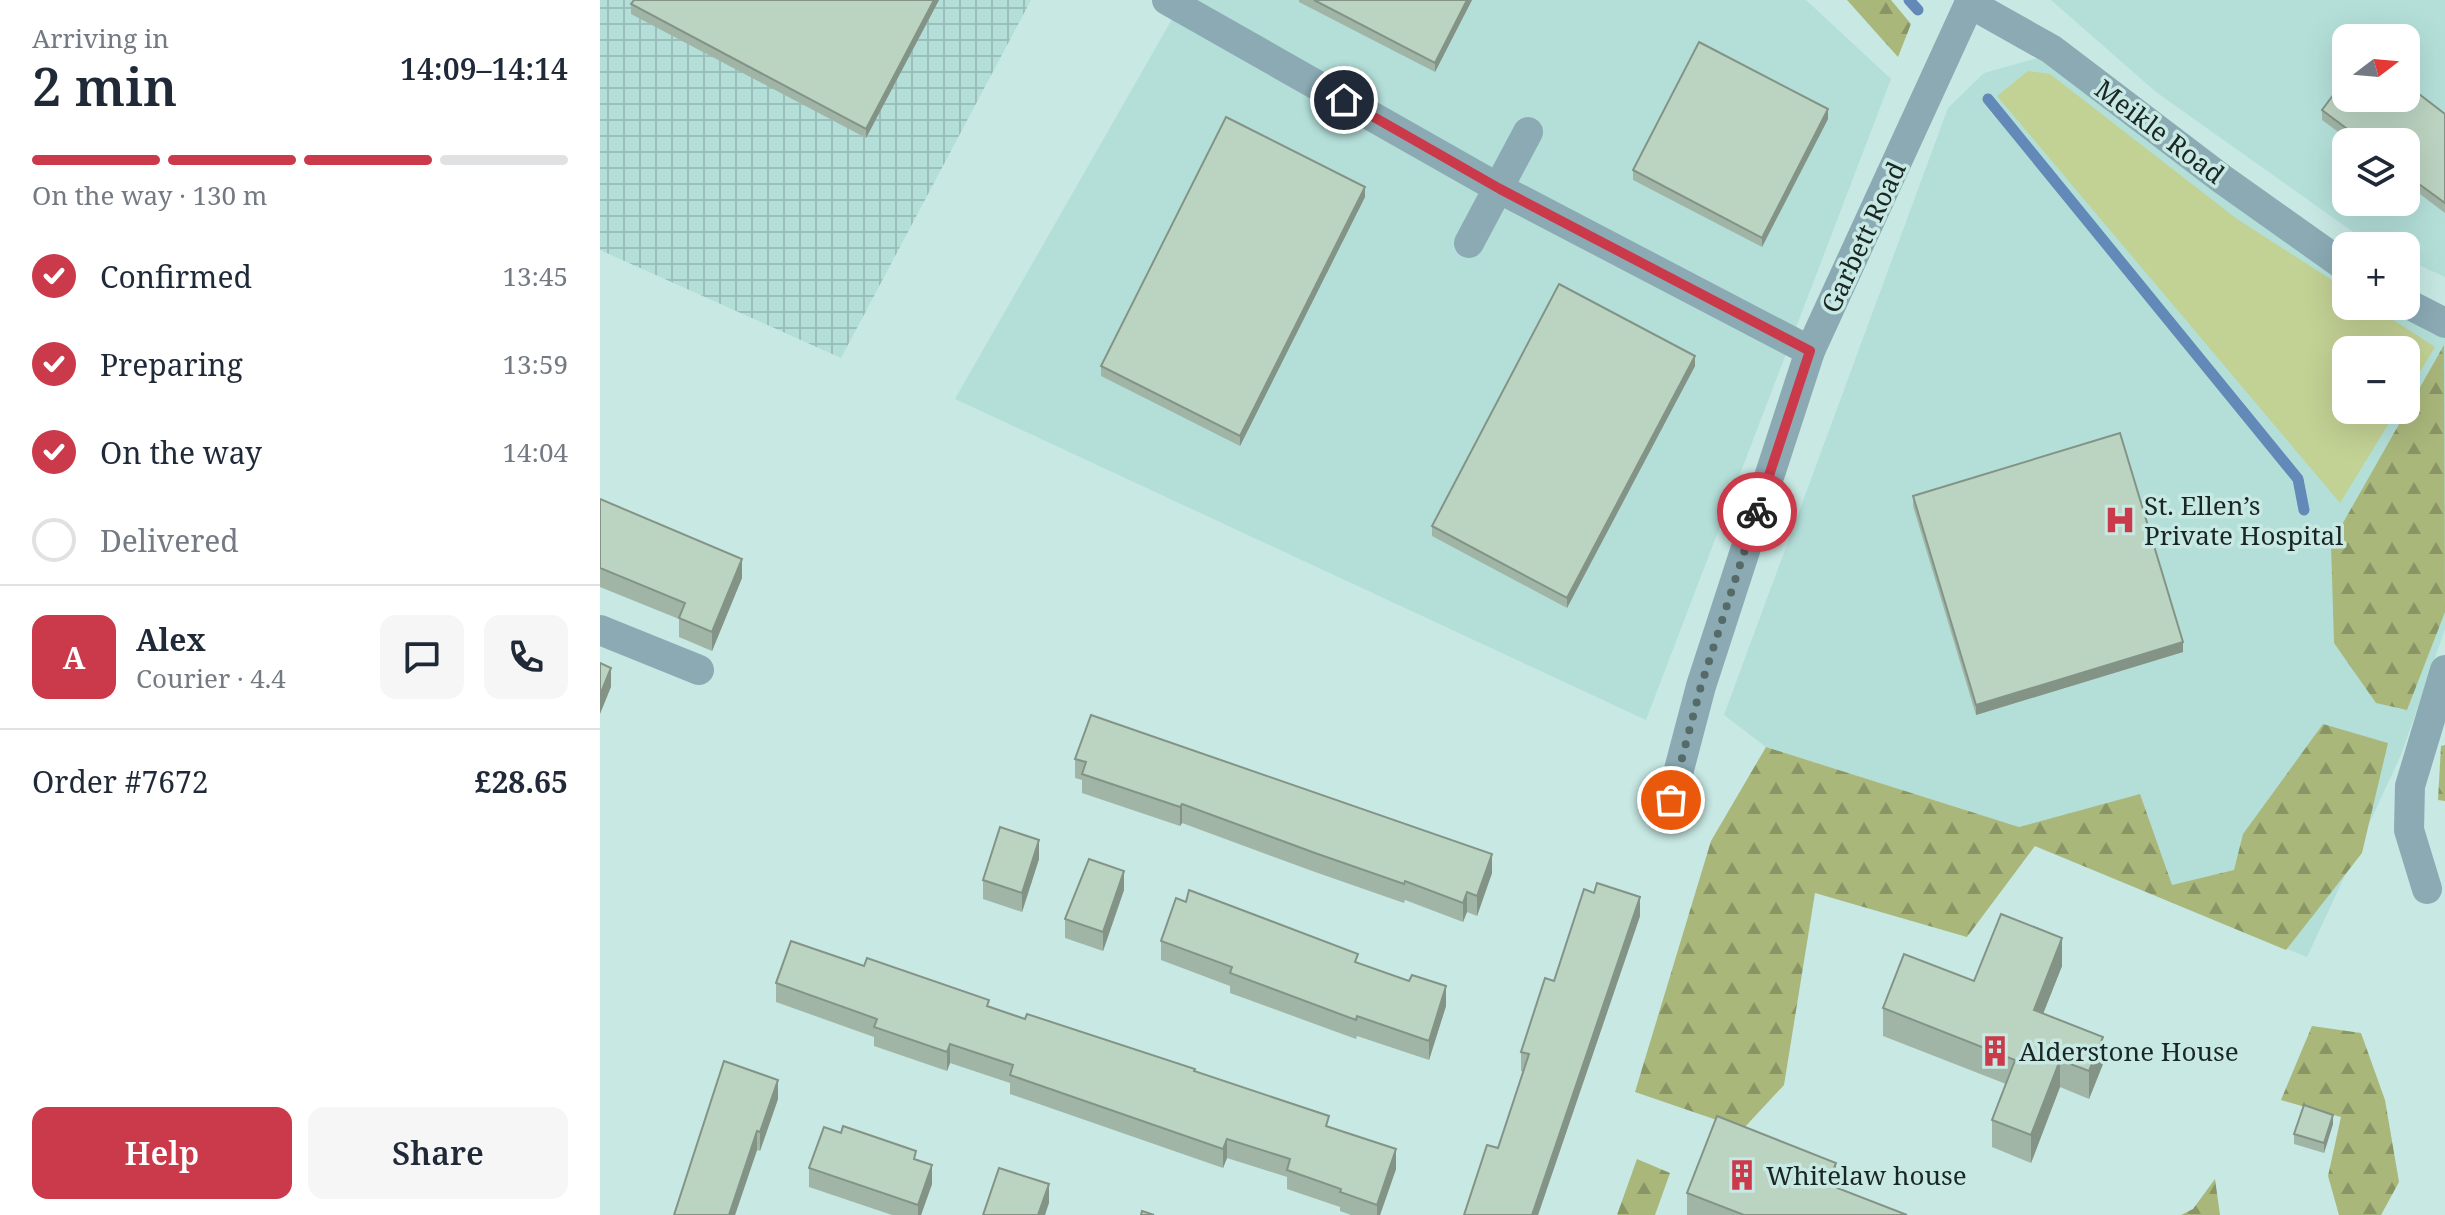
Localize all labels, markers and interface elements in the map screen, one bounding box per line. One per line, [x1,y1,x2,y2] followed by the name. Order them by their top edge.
[32,20,169,56] text: Arriving in
[2332,24,2420,112] north arrow
[2332,24,2420,424] map controls
[400,48,568,89] text: 14:09–14:14
[32,50,177,121] text: 2 min
[1310,66,1378,134] pin
[2088,71,2232,192] street label: Meikle Road
[1322,78,1366,122] icon: home
[2332,128,2420,216] button: layers
[1812,155,1914,318] street label: Garbett Road
[32,177,267,213] text: On the way · 130 m
[2332,232,2420,320] button: +
[32,254,76,298] icon: check
[100,256,252,297] text: Confirmed
[502,258,568,294] text: 13:45
[2332,336,2420,424] button: −
[32,342,76,386] icon: check
[100,344,243,385] text: Preparing
[502,346,568,382] text: 13:59
[32,430,76,474] icon: check
[100,432,262,473] text: On the way
[502,434,568,470] text: 14:04
[1717,472,1797,552] courier
[2144,487,2343,553] place label: St. Ellen’s Private Hospital
[1735,490,1779,534] icon: bike
[2103,503,2137,537] hospital icon: St. Ellen’s Private Hospital
[100,520,239,561] text: Delivered
[380,615,464,699] button: chat
[484,615,568,699] button: phone
[136,619,206,660] text: Alex
[63,637,85,678] text: A
[136,660,286,696] text: Courier · 4.4
[32,761,209,802] text: Order #7672
[475,761,568,802] text: £28.65
[1637,766,1705,834] pin
[1649,778,1693,822] icon: bag
[2019,1033,2239,1069] place label: Alderstone House
[1978,1034,2012,1068] building icon: Alderstone House
[32,1107,292,1199] button: Help
[308,1107,568,1199] button: Share
[1766,1157,1967,1193] place label: Whitelaw house
[1725,1158,1759,1192] building icon: Whitelaw house

